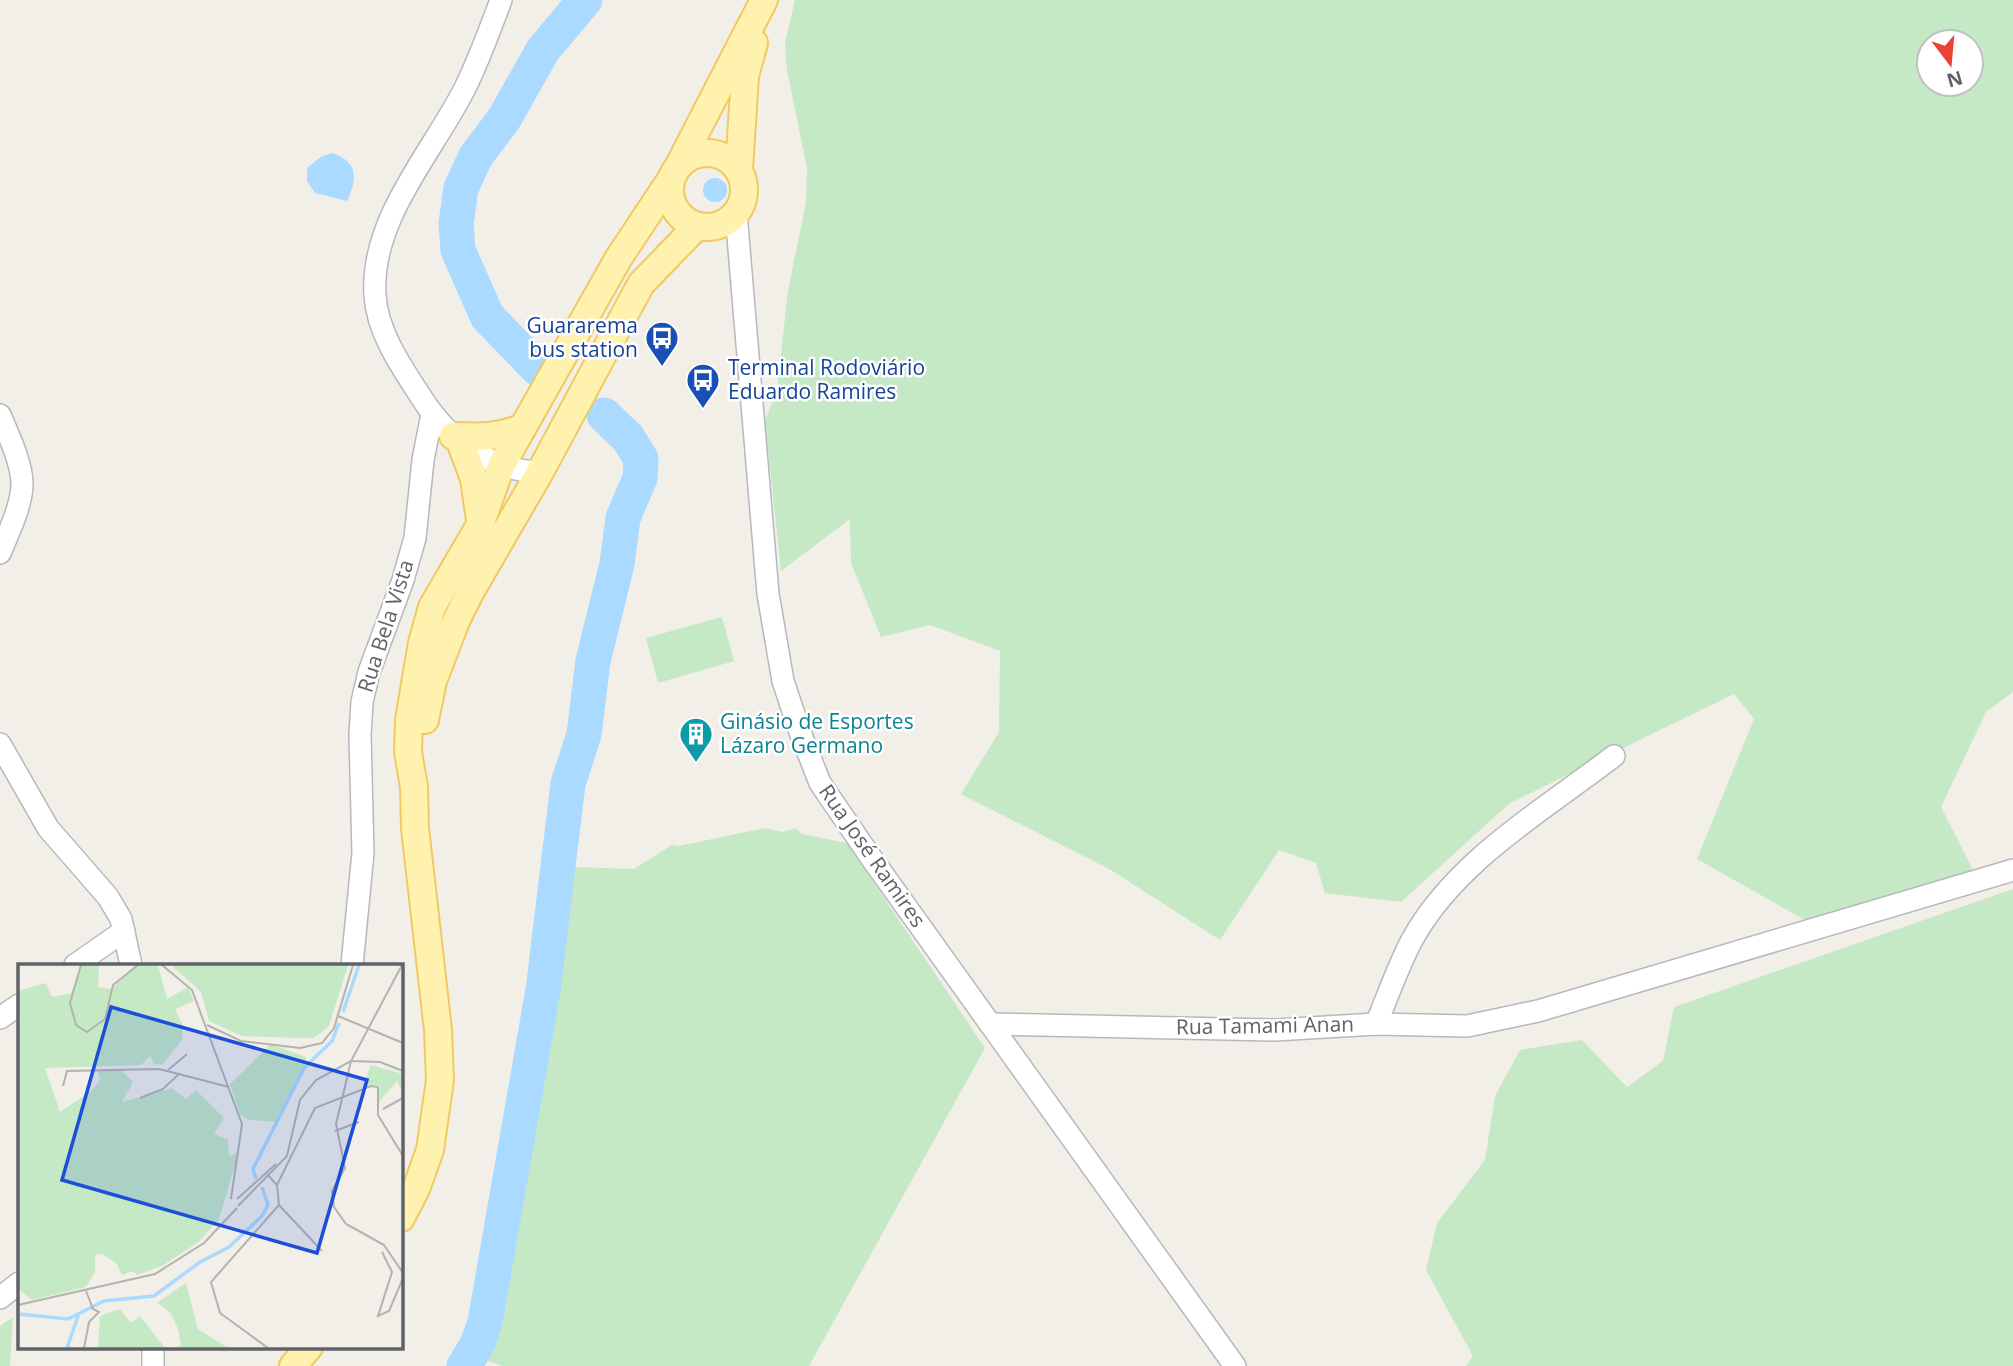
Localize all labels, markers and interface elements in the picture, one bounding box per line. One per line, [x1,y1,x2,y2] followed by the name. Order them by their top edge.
[1915,28,1985,98] north arrow
[1944,65,1966,94] text: N
[526,311,638,363] place label: Guararema bus station
[643,319,681,368] bus stop icon: Guararema bus station
[728,353,925,405] place label: Terminal Rodoviário Eduardo Ramires
[684,361,722,410] bus stop icon: Terminal Rodoviário Eduardo Ramires
[350,556,420,696] street label: Rua Bela Vista
[720,707,914,759] place label: Ginásio de Esportes Lázaro Germano
[677,715,715,764] building icon: Ginásio de Esportes Lázaro Germano
[813,778,933,932] street label: Rua José Ramires
[18,964,402,1348] inset map
[1176,1009,1354,1041] street label: Rua Tamami Anan

